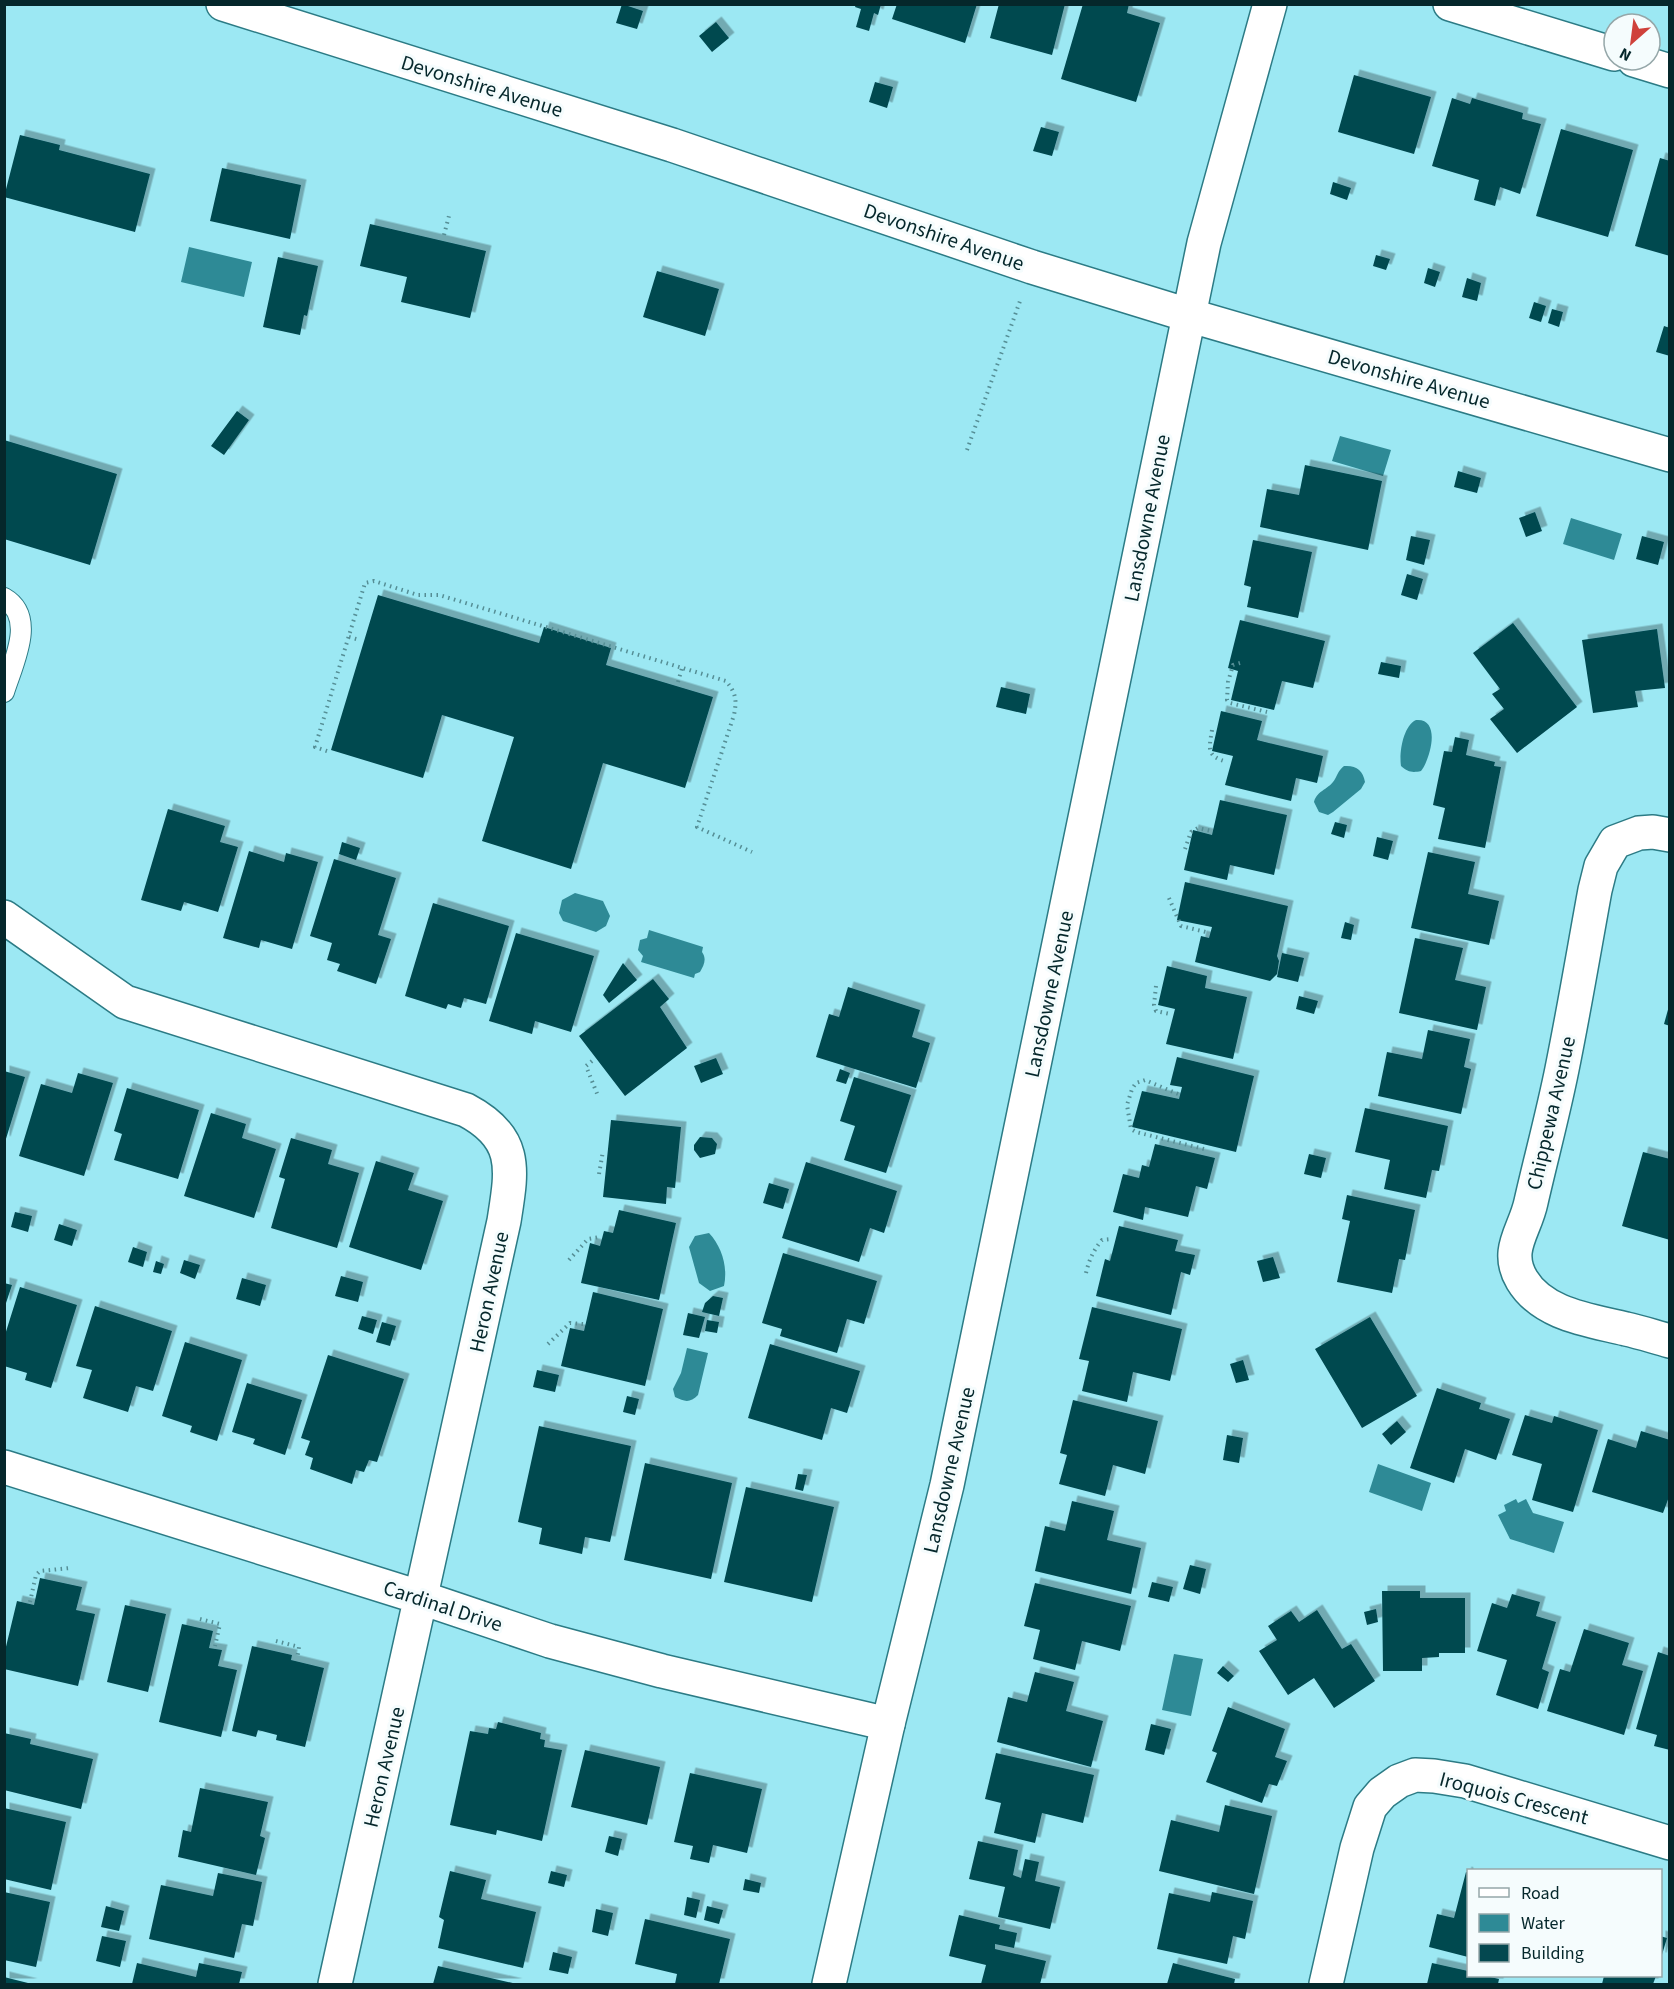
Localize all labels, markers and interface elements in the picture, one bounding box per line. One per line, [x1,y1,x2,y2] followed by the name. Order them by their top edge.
[1602,12,1662,72] north arrow
[1616,42,1635,67] text: N
[397,47,567,125] street label: Devonshire Avenue
[860,195,1028,279] street label: Devonshire Avenue
[1324,341,1494,417] street label: Devonshire Avenue
[1116,432,1178,604] street label: Lansdowne Avenue
[1017,908,1081,1080] street label: Lansdowne Avenue
[1519,1033,1583,1193] street label: Chippewa Avenue
[462,1229,516,1355] street label: Heron Avenue
[915,1384,983,1556] street label: Lansdowne Avenue
[380,1573,506,1639] street label: Cardinal Drive
[356,1704,412,1830] street label: Heron Avenue
[1436,1764,1592,1832] street label: Iroquois Crescent
[1467,1869,1662,1977] legend
[1521,1881,1560,1906] text: Road
[1521,1911,1565,1936] text: Water
[1521,1941,1584,1966] text: Building

